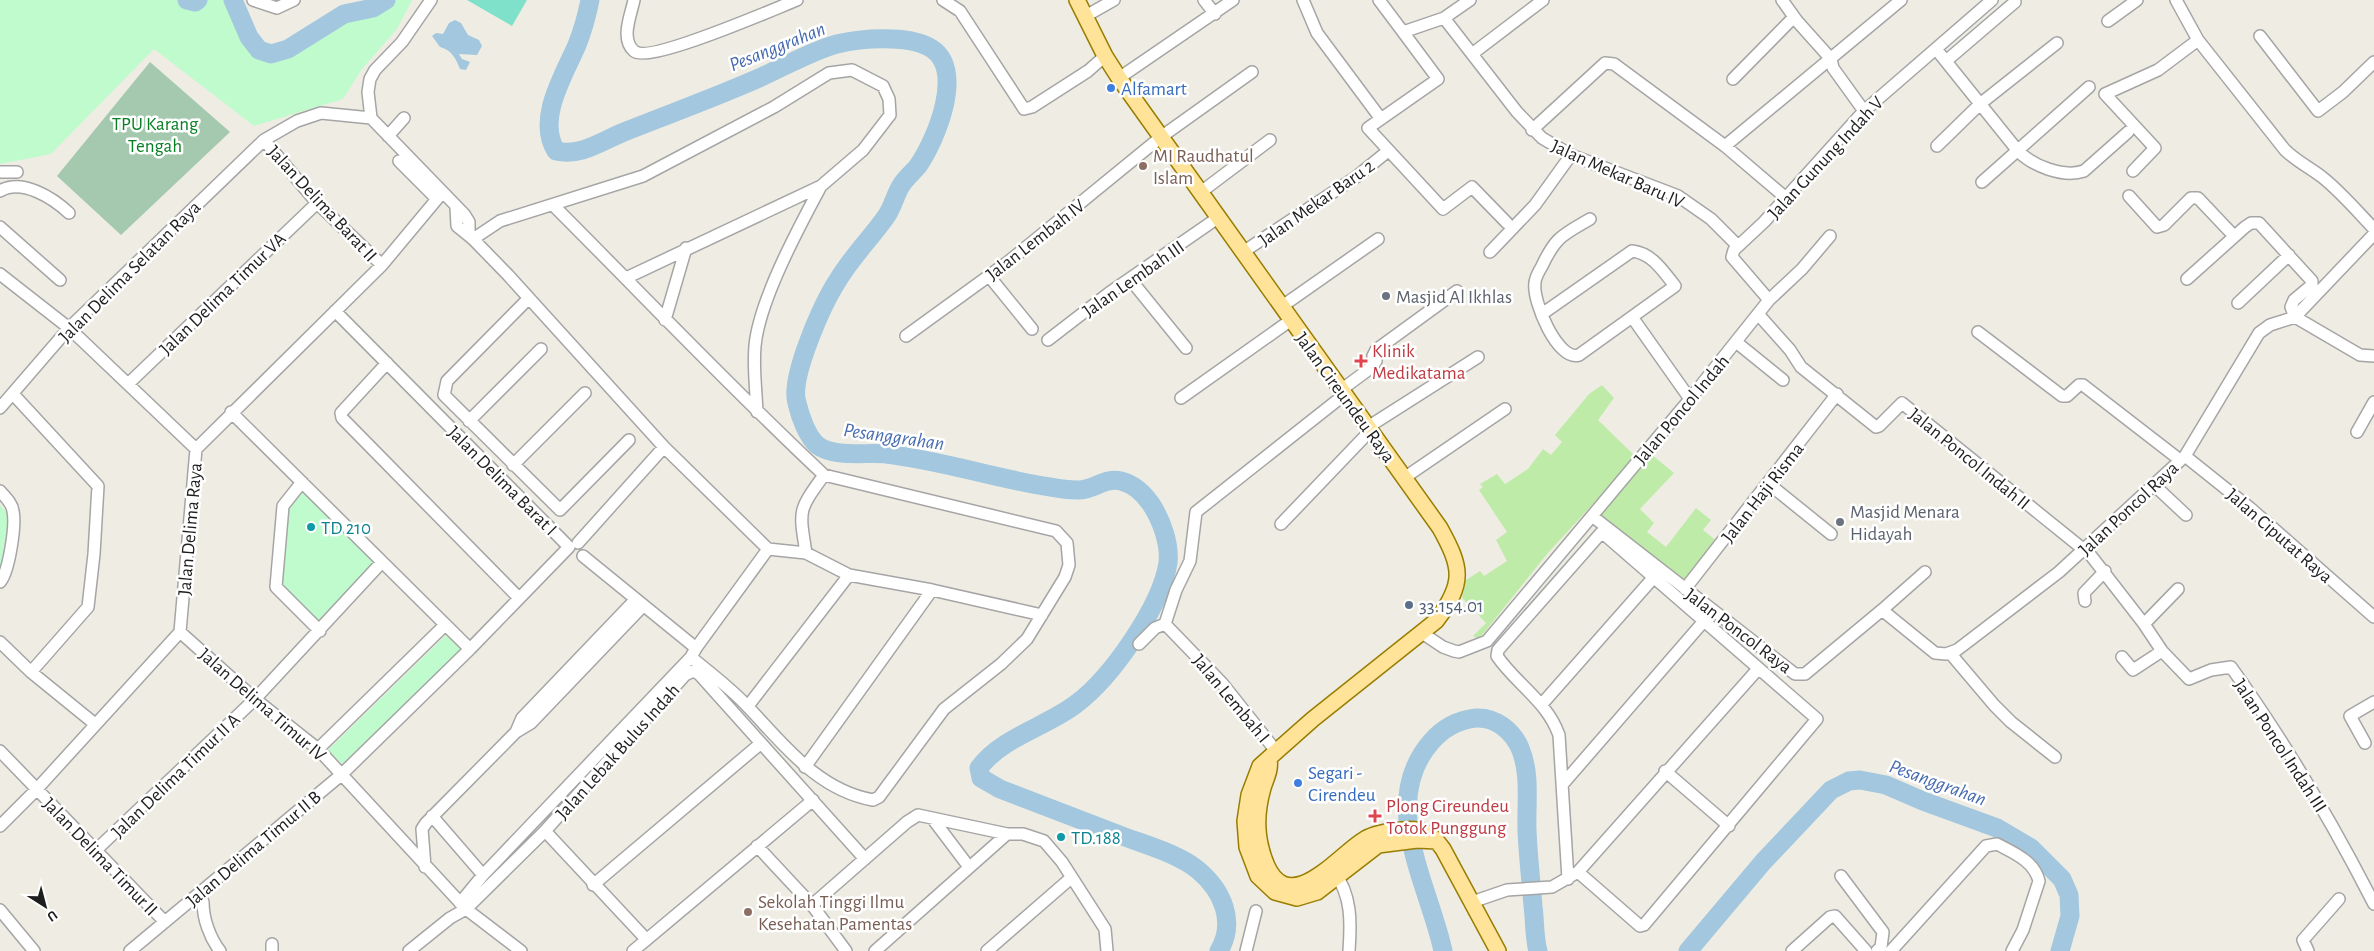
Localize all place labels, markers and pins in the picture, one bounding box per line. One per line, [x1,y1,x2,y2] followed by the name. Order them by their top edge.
[1121,80,1187,99] place label: Alfamart
[1105,82,1117,94] marker: Alfamart
[1153,147,1254,188] place label: MI Raudhatul Islam
[1137,160,1149,172] marker: MI Raudhatul Islam
[1396,288,1512,307] place label: Masjid Al Ikhlas
[1380,290,1392,302] marker: Masjid Al Ikhlas
[1372,342,1466,383] place label: Klinik Medikatama
[1354,354,1368,368] marker: Klinik Medikatama
[1850,503,1960,544] place label: Masjid Menara Hidayah
[1834,516,1846,528] marker: Masjid Menara Hidayah
[321,519,371,538] place label: TD 210
[305,521,317,533] marker: TD 210
[1419,597,1484,616] place label: 33.154.01
[1403,599,1415,611] marker: 33.154.01
[1308,764,1376,805] place label: Segari - Cirendeu
[1292,777,1304,789] marker: Segari - Cirendeu
[1386,797,1509,838] place label: Plong Cireundeu Totok Punggung
[1368,809,1382,823] marker: Plong Cireundeu Totok Punggung
[1071,829,1121,848] place label: TD.188
[1055,831,1067,843] marker: TD.188
[758,893,912,934] place label: Sekolah Tinggi Ilmu Kesehatan Pamentas
[742,906,754,918] marker: Sekolah Tinggi Ilmu Kesehatan Pamentas

